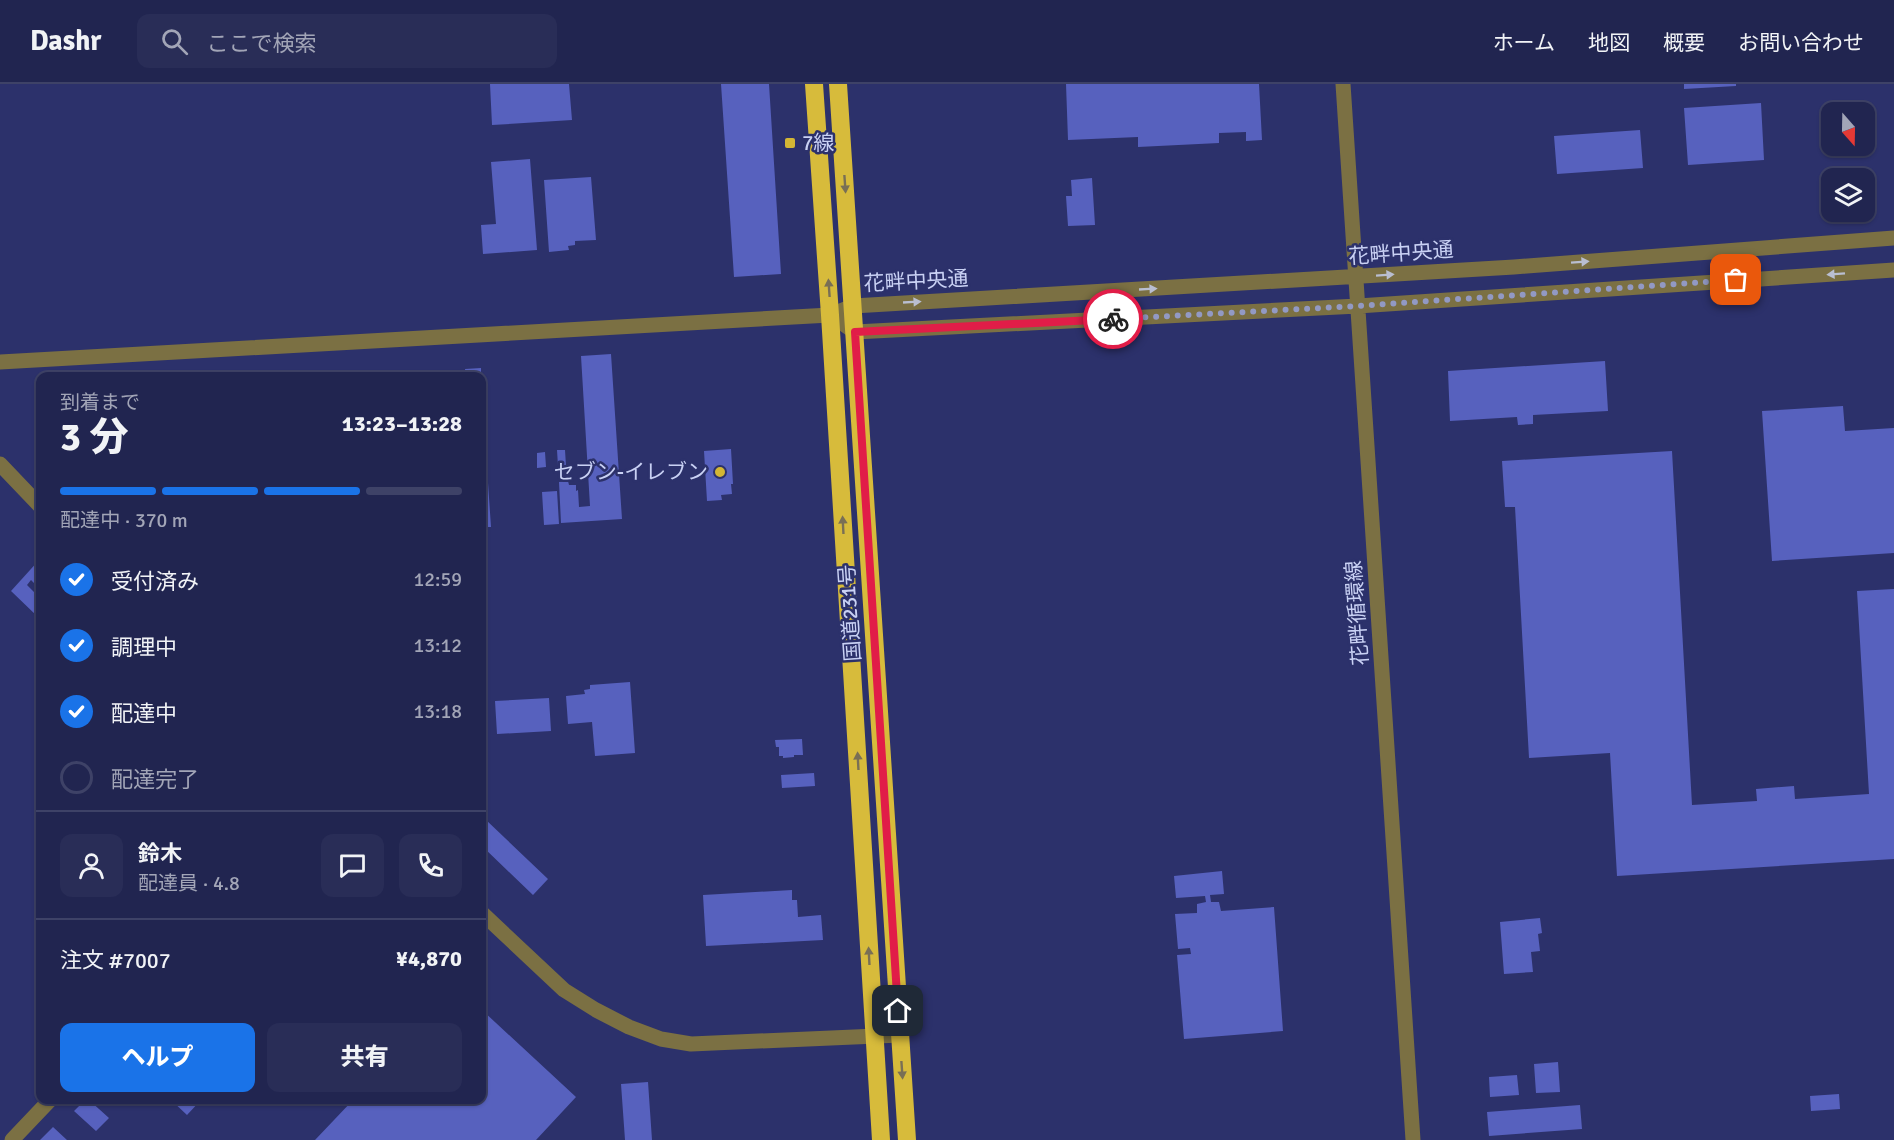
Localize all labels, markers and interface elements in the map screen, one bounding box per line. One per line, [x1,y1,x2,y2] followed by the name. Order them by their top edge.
[137,14,557,68] search box
[30,24,101,58] text: Dashr
[158,25,191,58] icon: search
[206,30,316,57] text: ここで検索
[1493,30,1555,56] text: ホーム
[1588,30,1630,56] text: 地図
[1663,30,1705,56] text: 概要
[1738,30,1864,56] text: お問い合わせ
[1821,102,1875,156] north arrow
[1821,102,1875,222] map controls
[802,130,834,156] place label: 7線
[783,136,797,150] marker: 7線
[1821,168,1875,222] button: layers
[840,175,850,194] one-way arrow
[1348,236,1454,270] street label: 花畔中央通
[1710,254,1761,305] pin
[1570,257,1589,266] one-way arrow
[1719,263,1752,296] icon: bag
[863,265,969,297] street label: 花畔中央通
[1826,269,1845,278] one-way arrow
[1376,270,1395,279] one-way arrow
[824,279,833,298] one-way arrow
[1139,284,1158,293] one-way arrow
[1083,289,1143,349] courier
[902,298,921,307] one-way arrow
[1097,303,1130,336] icon: bike
[60,390,140,415] text: 到着まで
[342,410,462,437] text: 13:23–13:28
[60,413,129,461] text: 3 分
[554,459,708,485] place label: セブン-イレブン
[713,465,727,479] marker: セブン-イレブン
[60,508,188,533] text: 配達中 · 370 m
[838,515,848,534] one-way arrow
[1340,560,1374,666] street label: 花畔循環線
[60,563,93,596] icon: check
[834,564,866,662] street label: 国道231号
[413,567,462,592] text: 12:59
[111,568,199,595] text: 受付済み
[60,629,93,662] icon: check
[413,633,462,658] text: 13:12
[111,634,177,661] text: 調理中
[60,695,93,728] icon: check
[413,699,462,724] text: 13:18
[111,700,177,727] text: 配達中
[853,752,862,771] one-way arrow
[111,766,199,793] text: 配達完了
[60,834,123,897] button: person
[321,834,384,897] button: chat
[399,834,462,897] button: phone
[138,840,182,867] text: 鈴木
[138,871,240,896] text: 配達員 · 4.8
[396,945,462,972] text: ¥4,870
[865,946,874,965] one-way arrow
[60,947,171,974] text: 注文 #7007
[872,985,923,1036] pin
[881,994,914,1027] icon: home
[60,1023,255,1092] button: ヘルプ
[267,1023,462,1092] button: 共有
[898,1061,907,1080] one-way arrow

